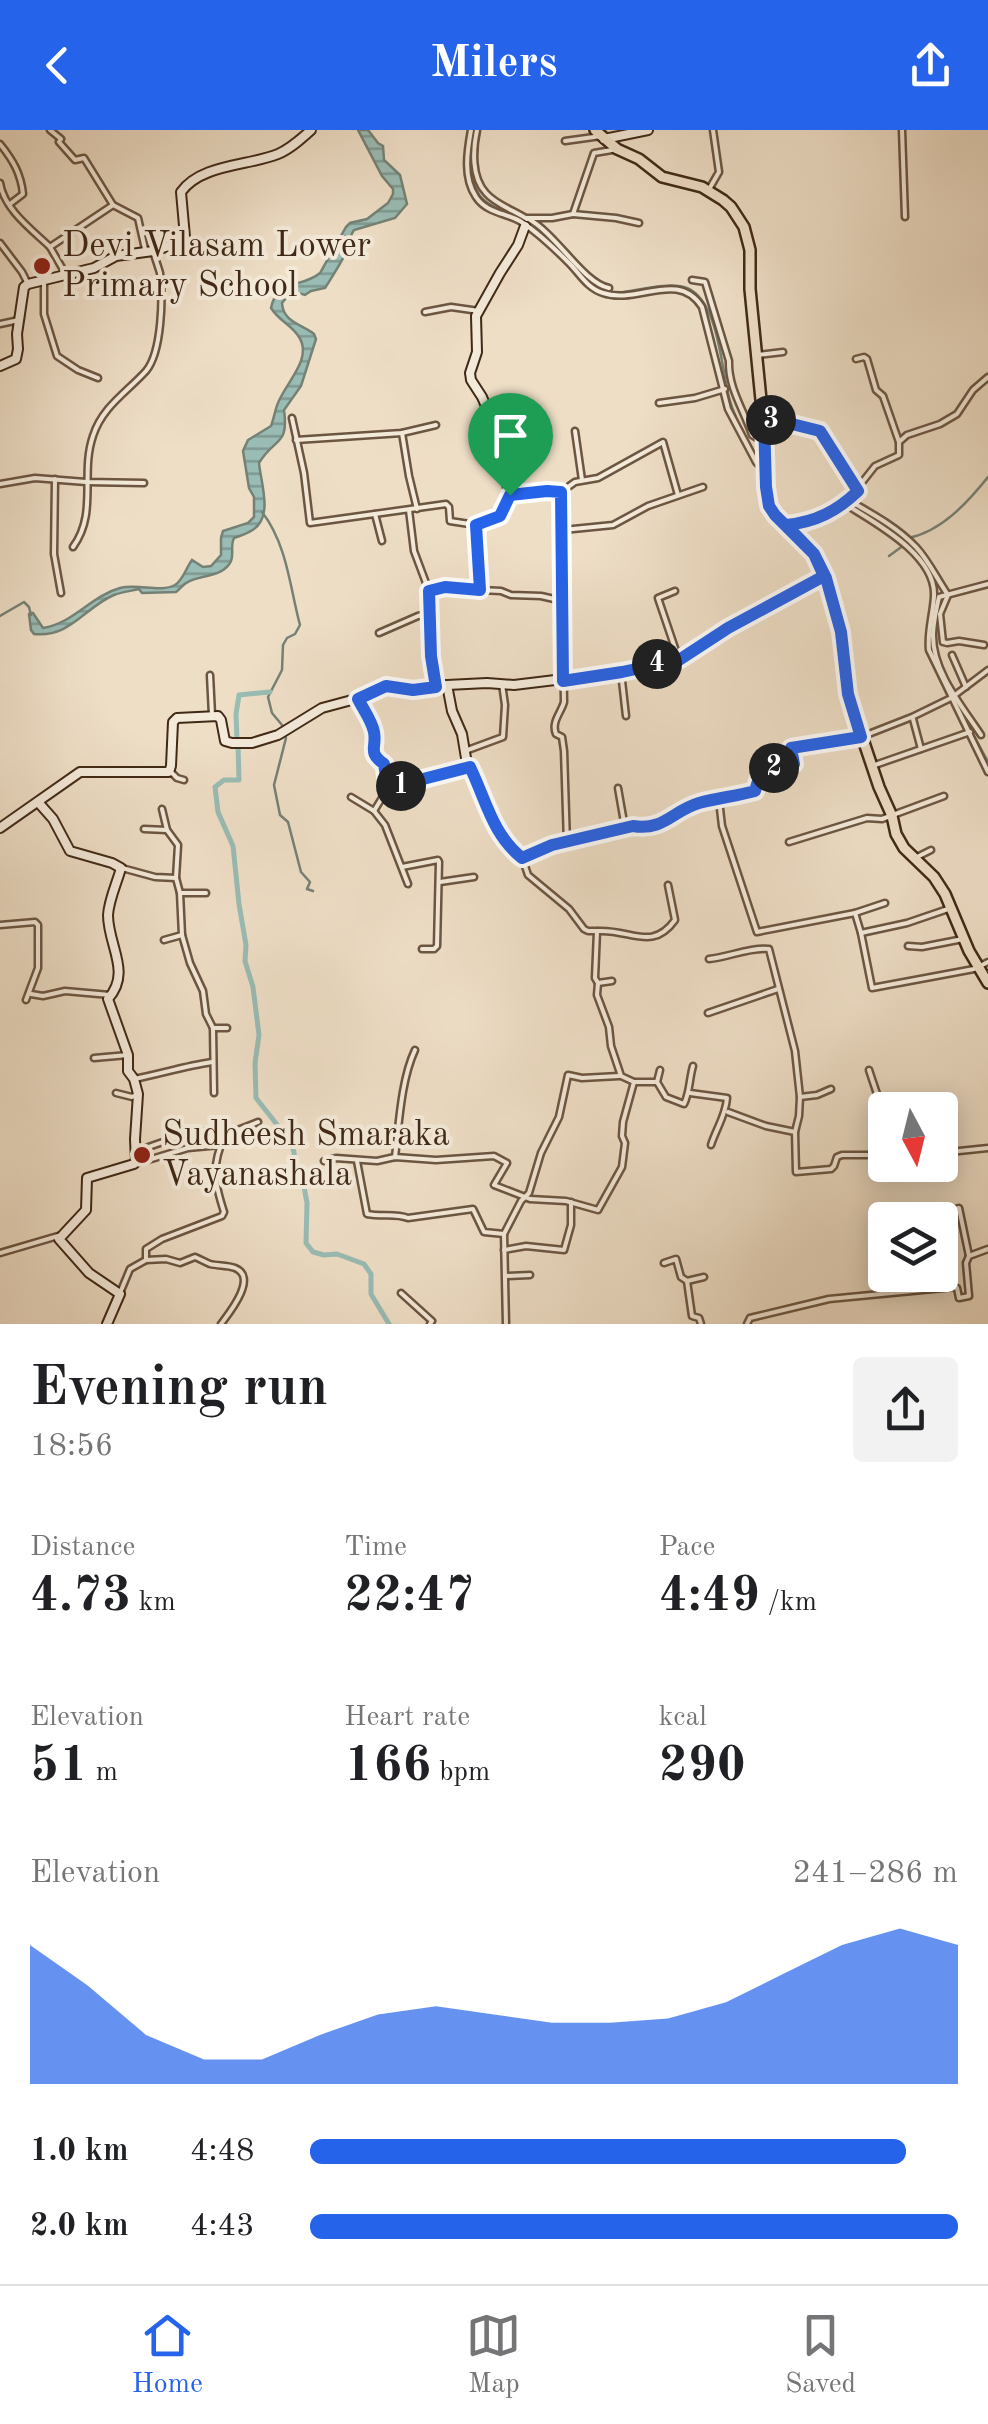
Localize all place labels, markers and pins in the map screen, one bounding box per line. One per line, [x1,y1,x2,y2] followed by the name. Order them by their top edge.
[62,229,371,304] place label: Devi Vilasam Lower Primary School
[31,255,53,277] marker: Devi Vilasam Lower Primary School
[468,393,553,496] pin
[746,395,796,445] pin: 3
[632,639,682,689] pin: 4
[749,743,799,793] pin: 2
[376,761,426,811] pin: 1
[162,1118,450,1193] place label: Sudheesh Smaraka Vayanashala
[131,1144,153,1166] marker: Sudheesh Smaraka Vayanashala

